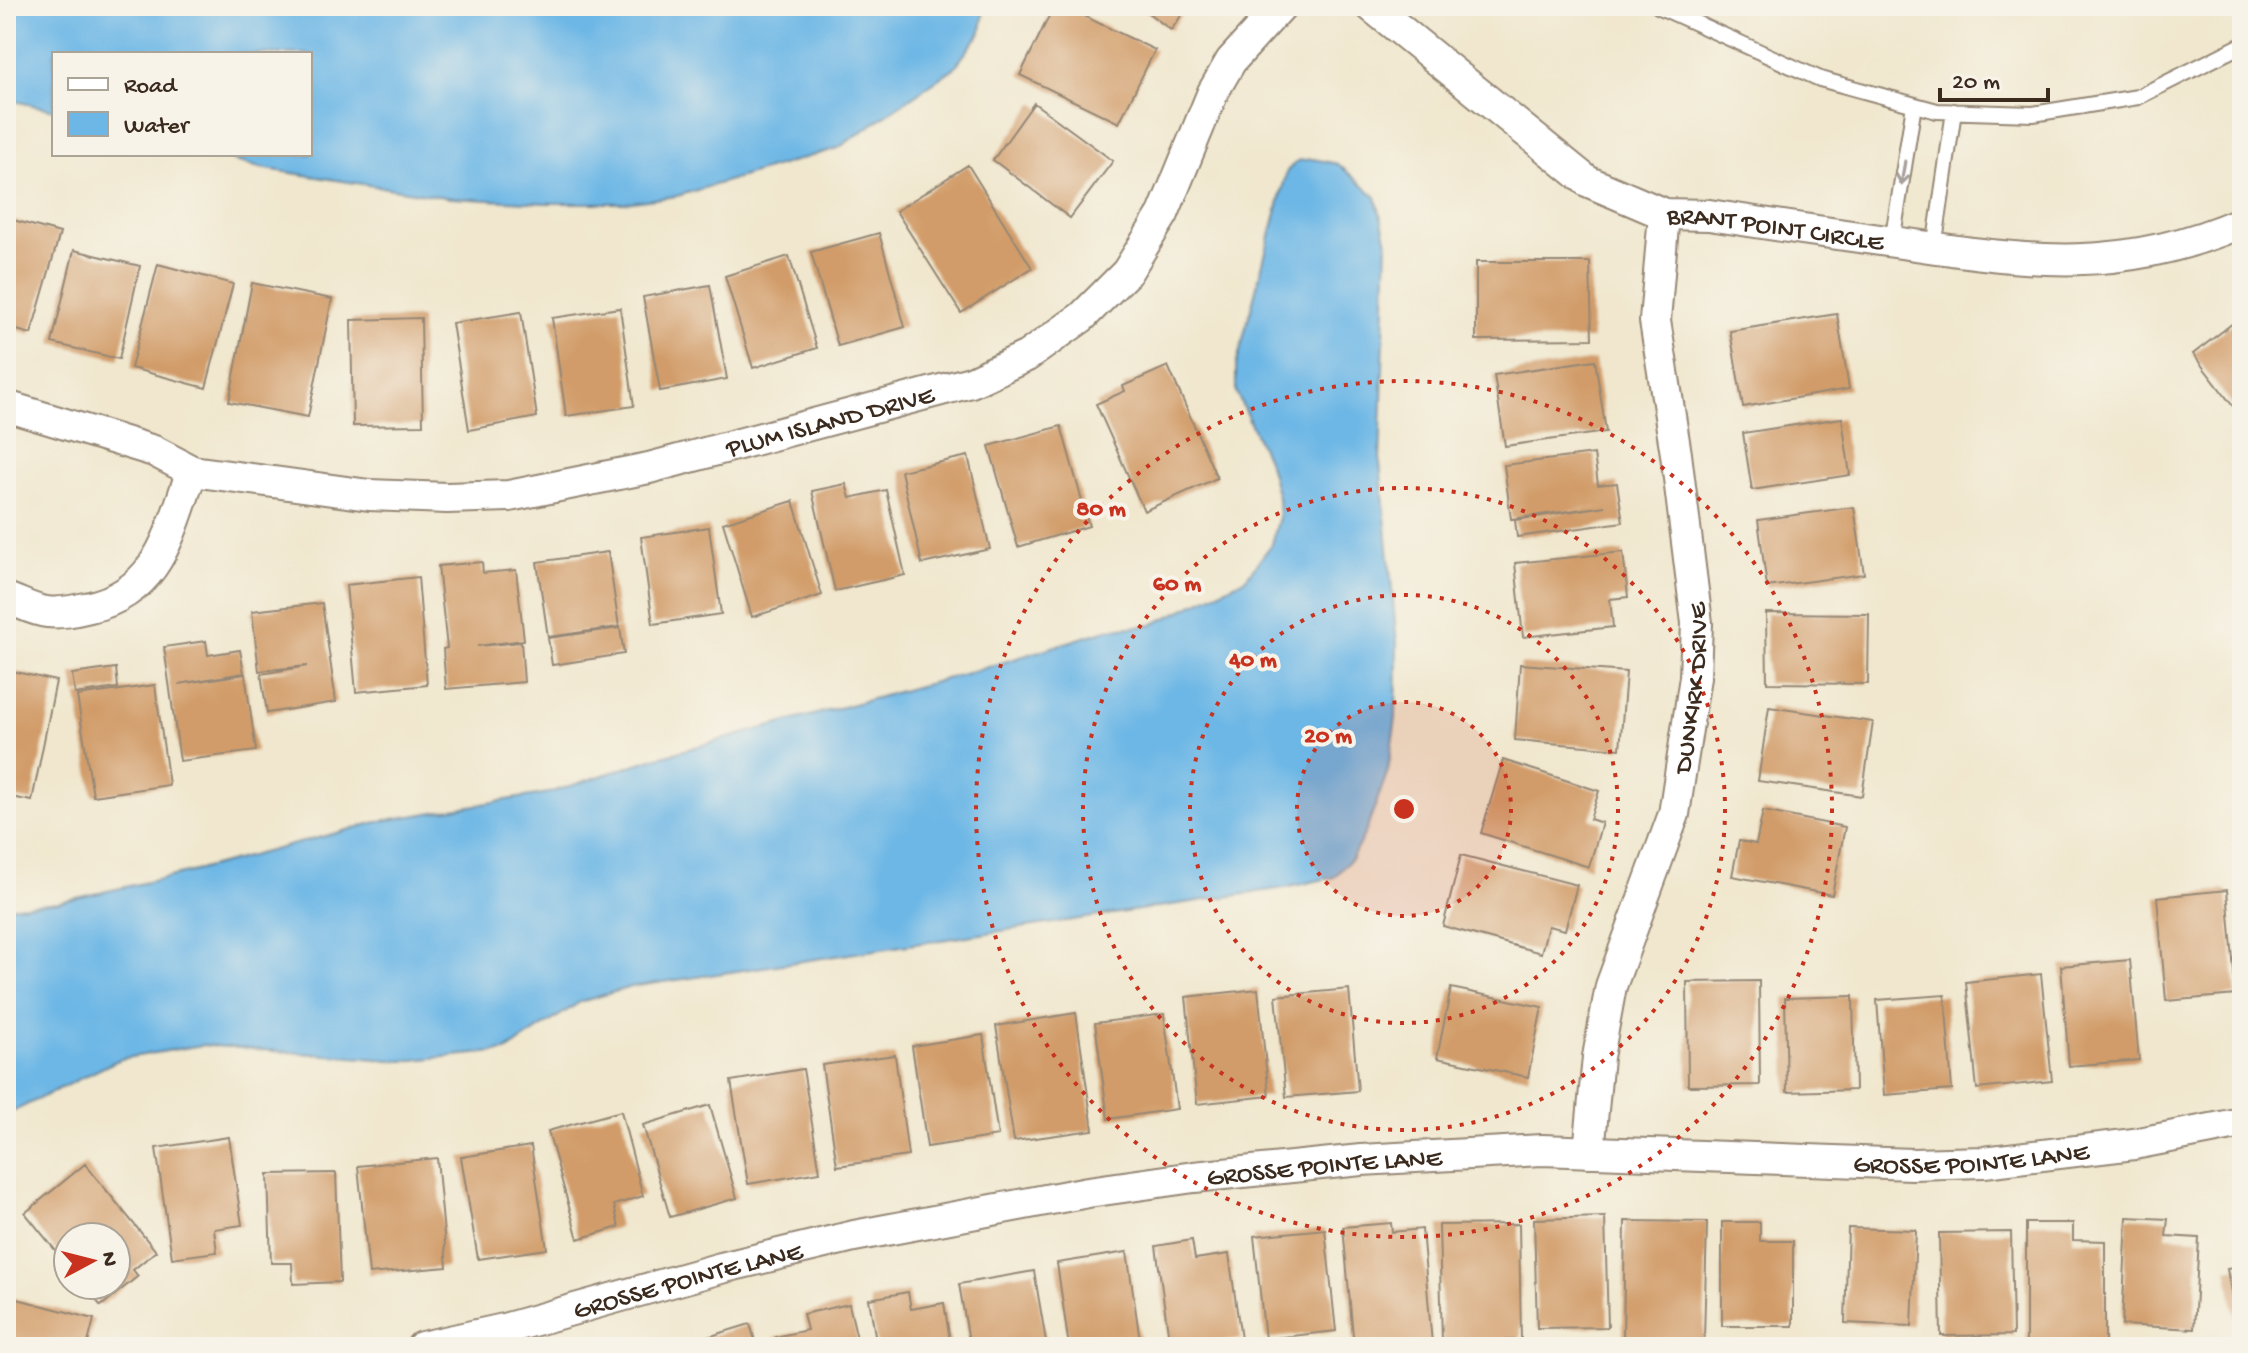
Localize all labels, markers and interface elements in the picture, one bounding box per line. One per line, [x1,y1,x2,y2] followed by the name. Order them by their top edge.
[52,52,312,156] legend
[1940,52,2048,102] scale bar
[1952,69,2000,98] text: 20 m
[124,73,178,102] text: Road
[124,113,191,142] text: Water
[1894,160,1909,185] one-way arrow
[1665,203,1886,261] street label: BRANT POINT CIRCLE
[722,381,939,467] street label: PLUM ISLAND DRIVE
[1076,496,1126,525] text: 80 m
[1153,571,1201,600] text: 60 m
[1669,600,1717,778] street label: DUNKIRK DRIVE
[1228,647,1277,676] text: 40 m
[1304,723,1352,752] text: 20 m
[1390,795,1418,823] centre of rings
[1853,1138,2092,1184] street label: GROSSE POINTE LANE
[1206,1145,1444,1196] street label: GROSSE POINTE LANE
[52,1221,132,1301] north arrow
[570,1238,807,1329] street label: GROSSE POINTE LANE
[94,1250,122,1268] text: N

